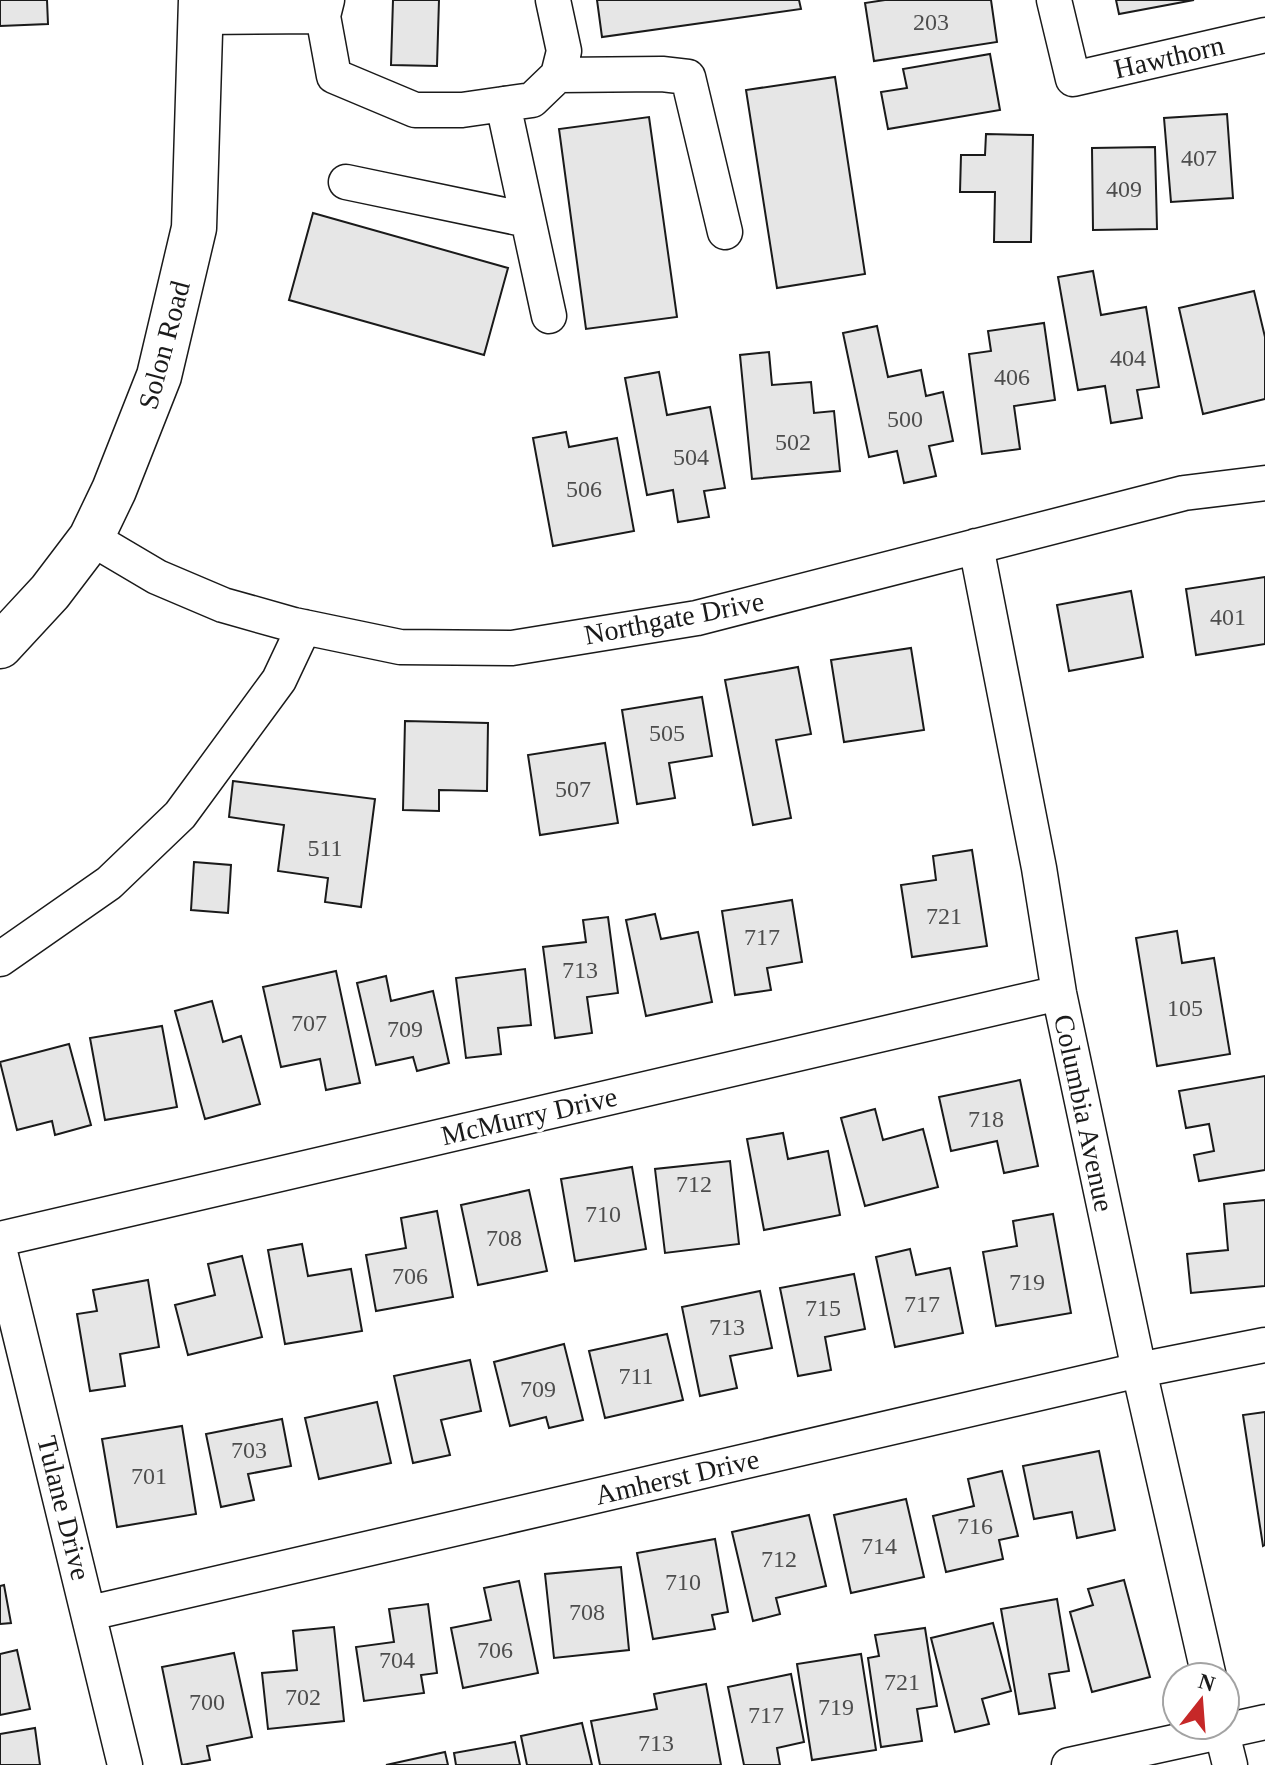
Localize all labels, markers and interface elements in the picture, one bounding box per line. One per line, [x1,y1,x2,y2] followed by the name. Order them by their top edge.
[913,9,949,35] house number: 203
[1111,29,1227,85] street label: Hawthorn
[1181,145,1217,171] house number: 407
[1106,176,1142,202] house number: 409
[132,277,196,413] street label: Solon Road
[1110,345,1146,371] house number: 404
[994,364,1030,390] house number: 406
[887,406,923,432] house number: 500
[775,429,811,455] house number: 502
[673,444,709,470] house number: 504
[566,476,602,502] house number: 506
[581,585,767,651] street label: Northgate Drive
[1210,604,1246,630] house number: 401
[649,720,685,746] house number: 505
[555,776,591,802] house number: 507
[307,835,343,861] house number: 511
[926,903,962,929] house number: 721
[744,924,780,950] house number: 717
[562,957,598,983] house number: 713
[1167,995,1203,1021] house number: 105
[291,1010,327,1036] house number: 707
[1048,1012,1120,1214] street label: Columbia Avenue
[387,1016,423,1042] house number: 709
[438,1081,620,1151] street label: McMurry Drive
[968,1106,1004,1132] house number: 718
[676,1171,712,1197] house number: 712
[585,1201,621,1227] house number: 710
[486,1225,522,1251] house number: 708
[392,1263,428,1289] house number: 706
[1009,1269,1045,1295] house number: 719
[904,1291,940,1317] house number: 717
[805,1295,841,1321] house number: 715
[709,1314,745,1340] house number: 713
[618,1363,654,1389] house number: 711
[520,1376,556,1402] house number: 709
[31,1433,97,1583] street label: Tulane Drive
[231,1437,267,1463] house number: 703
[592,1443,762,1511] street label: Amherst Drive
[131,1463,167,1489] house number: 701
[957,1513,993,1539] house number: 716
[861,1533,897,1559] house number: 714
[761,1546,797,1572] house number: 712
[665,1569,701,1595] house number: 710
[569,1599,605,1625] house number: 708
[477,1637,513,1663] house number: 706
[379,1647,415,1673] house number: 704
[1161,1661,1241,1741] north arrow
[1195,1668,1218,1697] text: N
[884,1669,920,1695] house number: 721
[285,1684,321,1710] house number: 702
[189,1689,225,1715] house number: 700
[818,1694,854,1720] house number: 719
[748,1702,784,1728] house number: 717
[638,1730,674,1756] house number: 713

